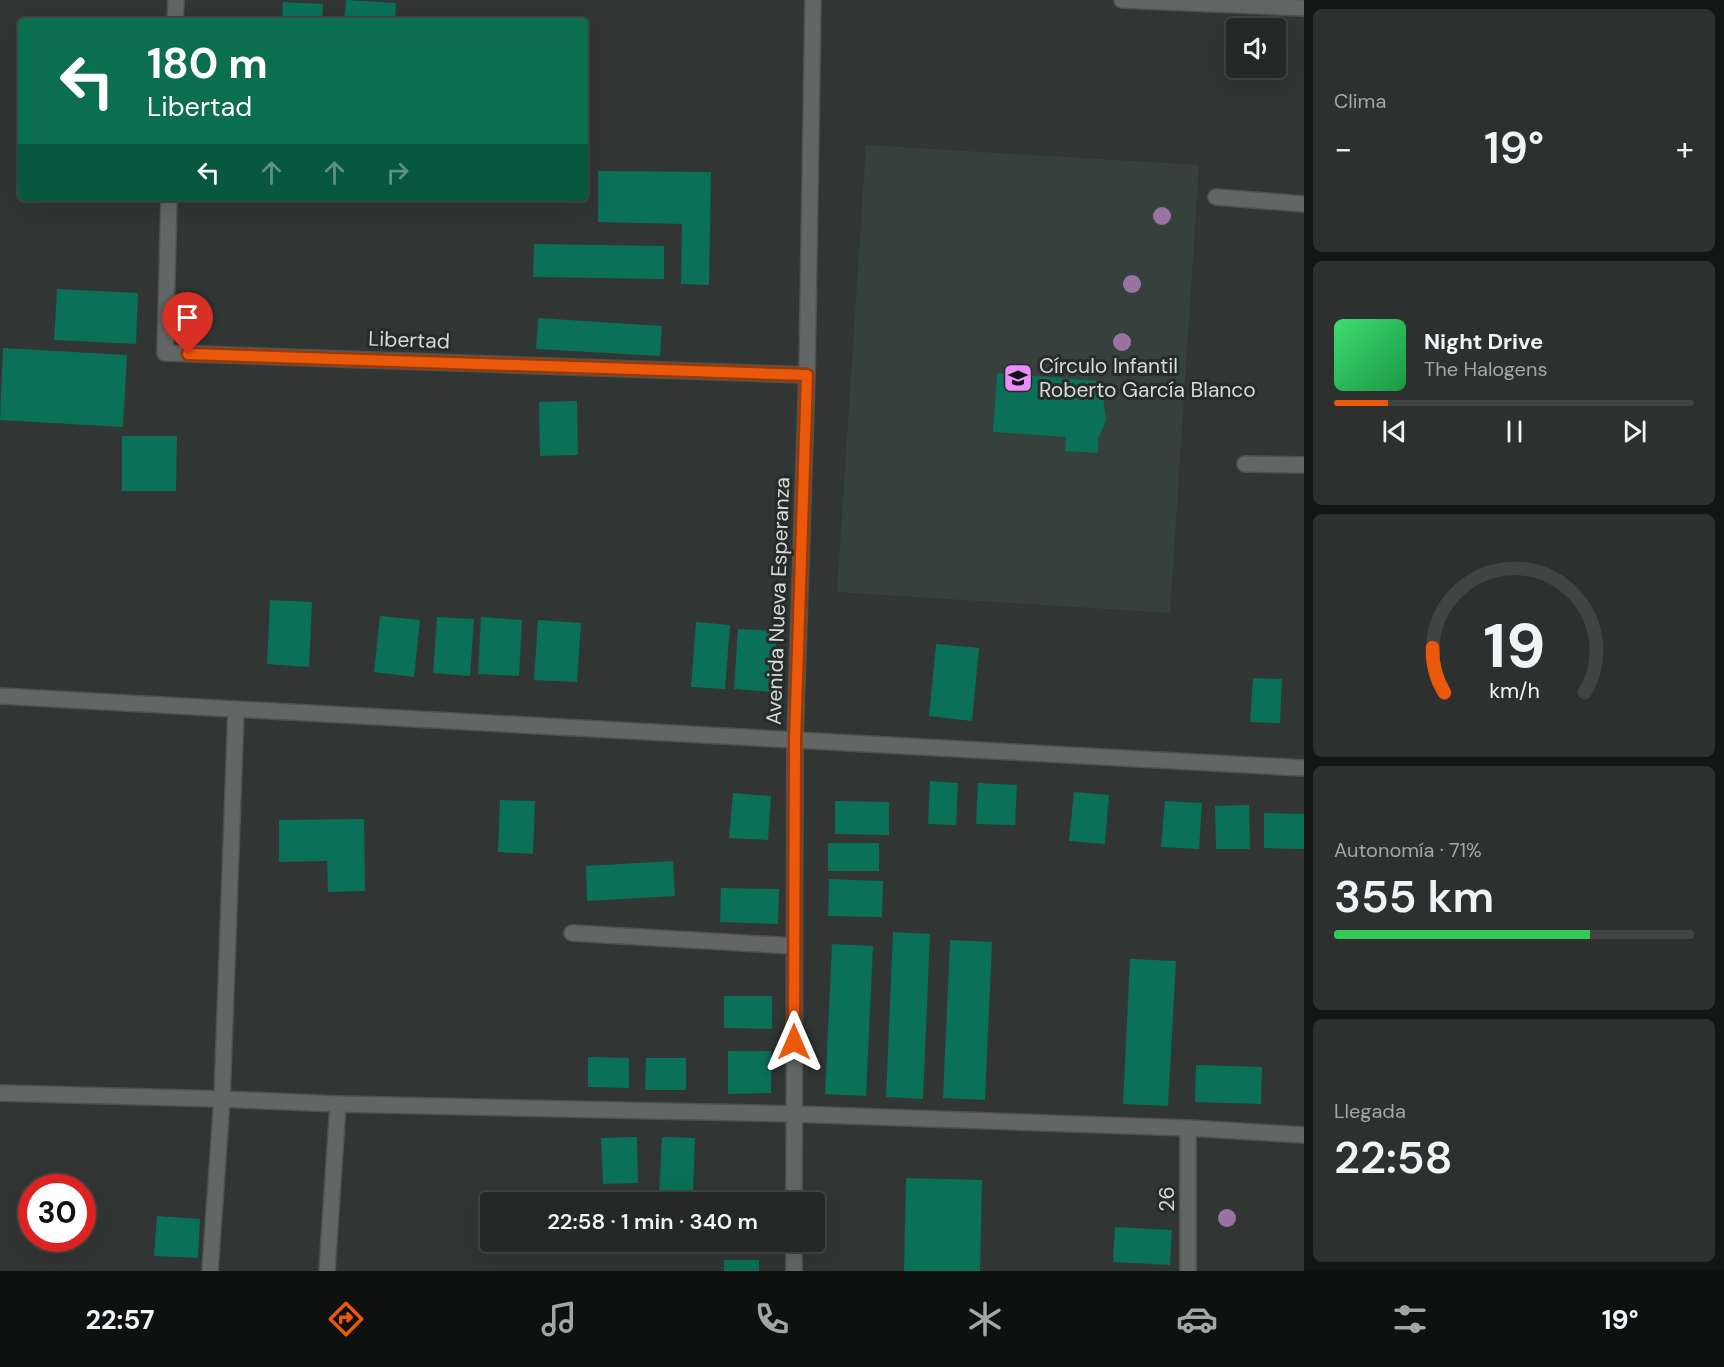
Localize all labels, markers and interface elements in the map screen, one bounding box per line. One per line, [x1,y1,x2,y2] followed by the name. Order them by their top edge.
[1226,18,1286,78] map controls
[1226,18,1286,78] button: sound
[147,36,268,91] text: 180 m
[48,42,126,120] icon: left
[1334,88,1386,114] text: Clima
[147,89,252,124] text: Libertad
[1484,118,1544,177] text: 19°
[1334,127,1352,170] text: −
[1676,127,1694,170] text: +
[192,156,225,189] icon: left
[255,156,288,189] icon: ahead
[318,156,351,189] icon: ahead
[381,156,414,189] icon: right
[162,292,213,354] pin
[171,301,204,334] icon: arrive
[368,325,450,355] street label: Libertad
[1424,327,1543,356] text: Night Drive
[1039,352,1256,404] place label: Círculo Infantil Roberto García Blanco
[1424,356,1547,382] text: The Halogens
[1002,362,1034,394] school or university icon: Círculo Infantil Roberto García Blanco
[1378,415,1411,448] icon: previous
[1498,415,1531,448] icon: pause
[1618,415,1651,448] icon: next
[760,477,796,725] street label: Avenida Nueva Esperanza
[1483,605,1545,686] text: 19
[1489,677,1539,705] text: km/h
[1334,837,1482,863] text: Autonomía · 71%
[1334,867,1494,926] text: 355 km
[762,1010,826,1074] position arrow
[1334,1098,1406,1124] text: Llegada
[1334,1128,1453,1187] text: 22:58
[18,1174,96,1252] speed limit sign: 30
[1153,1186,1181,1212] street label: 26
[547,1207,758,1236] text: 22:58 · 1 min · 340 m
[325,1298,367,1340] icon: directions
[538,1298,580,1340] icon: music
[751,1298,793,1340] icon: phone
[964,1298,1006,1340] icon: climate
[1176,1298,1218,1340] icon: car
[1389,1298,1431,1340] icon: filters
[85,1302,155,1337] text: 22:57
[1602,1302,1639,1337] text: 19°

